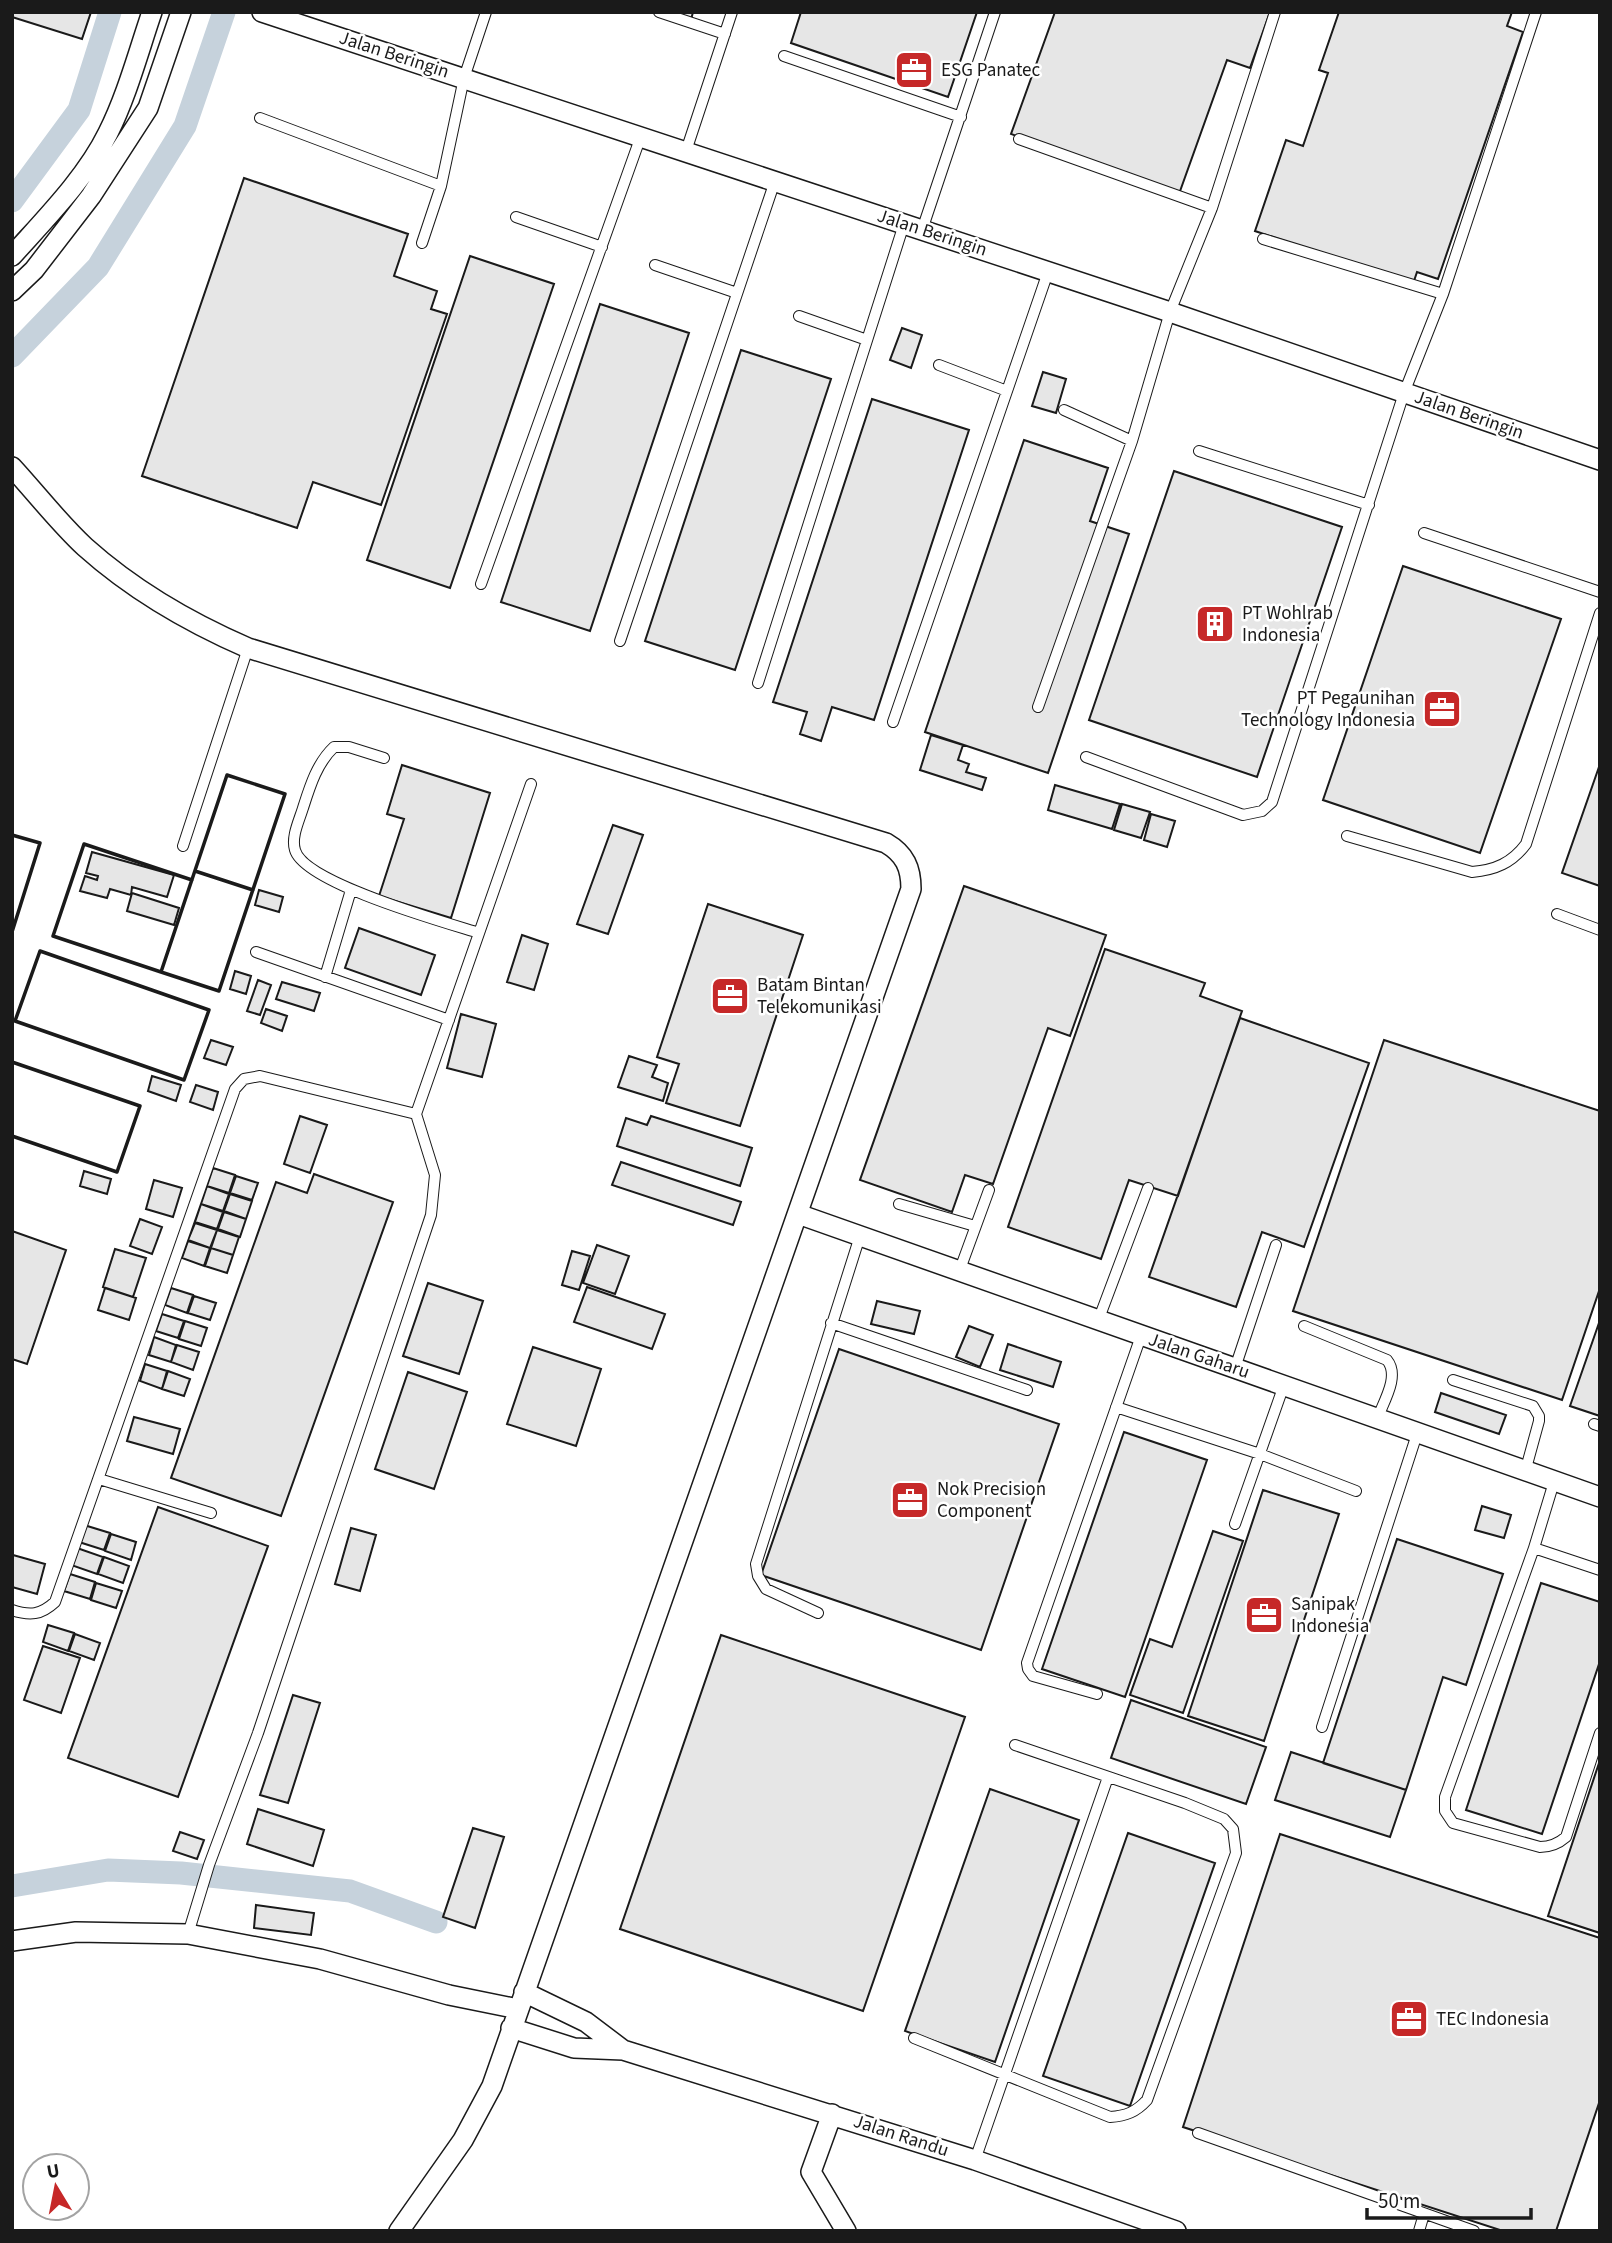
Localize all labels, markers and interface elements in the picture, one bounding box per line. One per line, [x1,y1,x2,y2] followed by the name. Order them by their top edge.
[336,25,452,85] street label: Jalan Beringin
[893,49,935,91] office icon: ESG Panatec
[941,57,1040,84] place label: ESG Panatec
[874,203,990,263] street label: Jalan Beringin
[1411,384,1527,446] street label: Jalan Beringin
[1242,600,1333,649] place label: PT Wohlrab Indonesia
[1194,603,1236,645] building icon: PT Wohlrab Indonesia
[1241,685,1415,734] place label: PT Pegaunihan Technology Indonesia
[1421,688,1463,730] office icon: PT Pegaunihan Technology Indonesia
[757,972,882,1021] place label: Batam Bintan Telekomunikasi
[709,975,751,1017] office icon: Batam Bintan Telekomunikasi
[1145,1326,1253,1386] street label: Jalan Gaharu
[937,1476,1046,1525] place label: Nok Precision Component
[889,1479,931,1521] office icon: Nok Precision Component
[1291,1591,1369,1640] place label: Sanipak Indonesia
[1243,1594,1285,1636] office icon: Sanipak Indonesia
[1388,1998,1430,2040] office icon: TEC Indonesia
[1436,2006,1549,2033] place label: TEC Indonesia
[850,2108,952,2164] street label: Jalan Randu
[21,2152,91,2222] north arrow
[45,2157,62,2186] text: U
[1367,2176,1532,2220] scale bar
[1378,2186,1420,2216] text: 50 m

